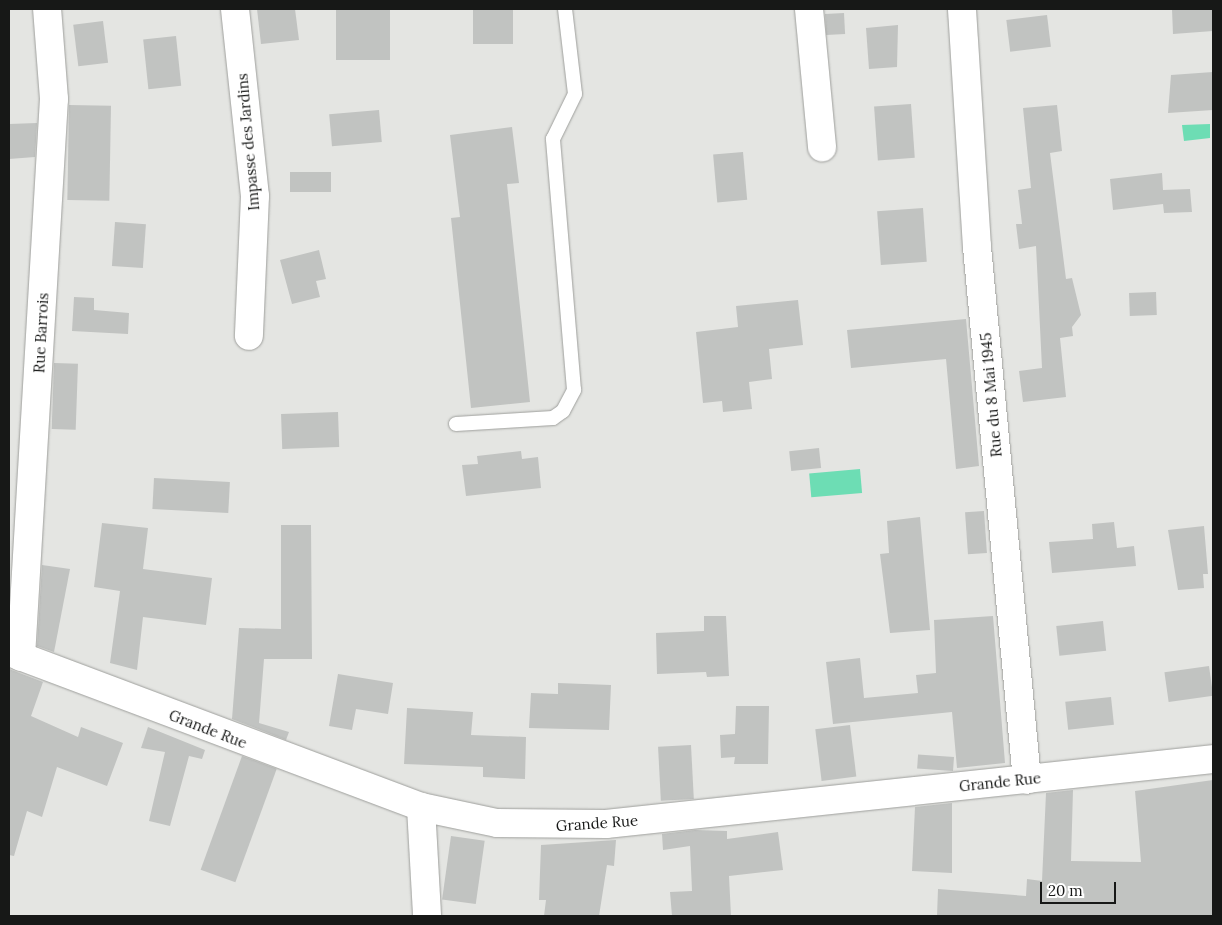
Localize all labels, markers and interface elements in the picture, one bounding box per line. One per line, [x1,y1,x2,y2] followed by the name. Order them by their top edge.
[233,73,263,211] street label: Impasse des Jardins
[30,292,52,374] street label: Rue Barrois
[977,332,1005,458] street label: Rue du 8 Mai 1945
[166,706,250,752] street label: Grande Rue
[958,769,1042,795] street label: Grande Rue
[555,811,639,835] street label: Grande Rue
[1042,872,1118,904] scale bar
[1048,881,1083,900] text: 20 m

